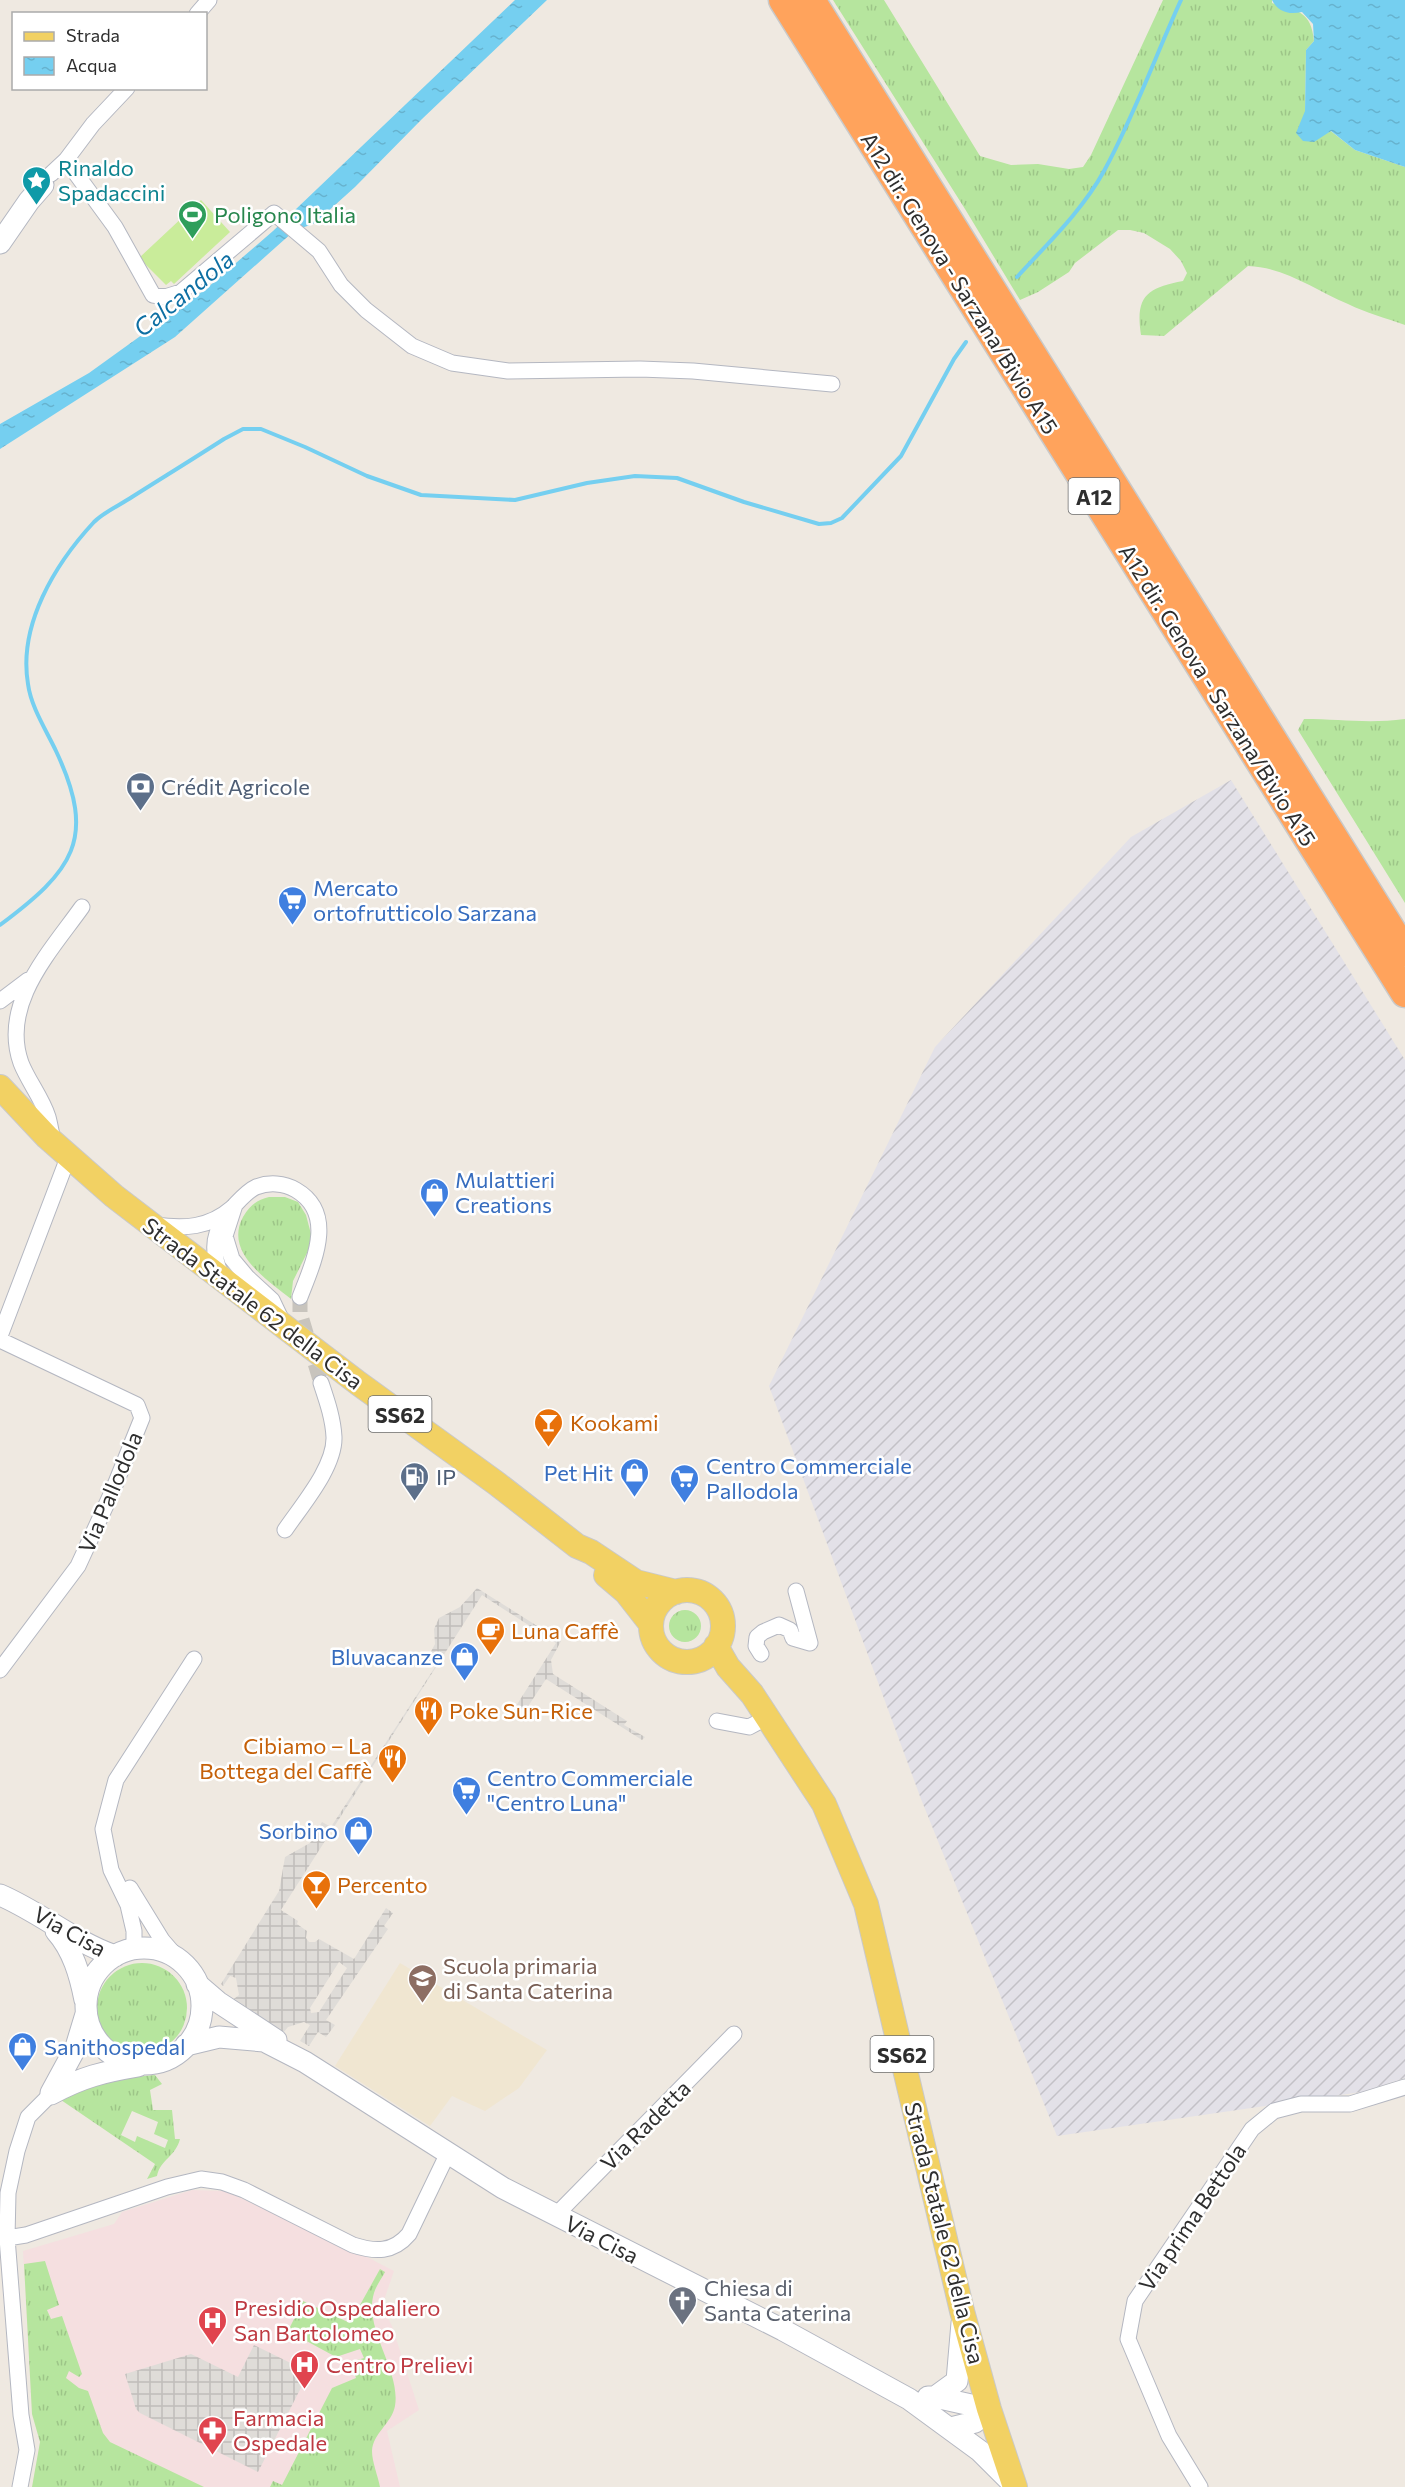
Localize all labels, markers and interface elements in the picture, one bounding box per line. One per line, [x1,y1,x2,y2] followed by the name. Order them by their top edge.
[12,12,207,90] legend
[66,24,120,46] text: Strada
[66,54,117,76] text: Acqua
[856,127,1064,439] street label: A12 dir. Genova - Sarzana/Bivio A15
[58,154,165,206] place label: Rinaldo Spadaccini
[21,164,53,206] place icon: Rinaldo Spadaccini
[177,198,209,240] sports icon: Poligono Italia
[214,201,356,228] place label: Poligono Italia
[127,244,239,342] water label: Calcandola
[1068,478,1120,514] road number: A12
[1114,539,1322,851] street label: A12 dir. Genova - Sarzana/Bivio A15
[124,770,156,812] bank icon: Crédit Agricole
[161,773,310,800] place label: Crédit Agricole
[313,874,537,926] place label: Mercato ortofrutticolo Sarzana
[276,884,308,926] supermarket icon: Mercato ortofrutticolo Sarzana
[455,1166,555,1218] place label: Mulattieri Creations
[418,1176,450,1218] shop icon: Mulattieri Creations
[138,1211,368,1395] street label: Strada Statale 62 della Cisa
[368,1396,432,1432] road number: SS62
[533,1406,565,1448] bar icon: Kookami
[570,1409,659,1436] place label: Kookami
[72,1427,148,1557] street label: Via Pallodola
[706,1452,912,1504] place label: Centro Commerciale Pallodola
[618,1456,650,1498] shop icon: Pet Hit
[544,1459,613,1486] place label: Pet Hit
[399,1460,431,1502] fuel station icon: IP
[669,1462,701,1504] supermarket icon: Centro Commerciale Pallodola
[436,1463,456,1490] place label: IP
[474,1614,506,1656] cafe icon: Luna Caffè
[511,1617,619,1644] place label: Luna Caffè
[448,1640,480,1682] shop icon: Bluvacanze
[331,1643,443,1670] place label: Bluvacanze
[412,1694,444,1736] restaurant icon: Poke Sun-Rice
[449,1697,593,1724] place label: Poke Sun-Rice
[199,1732,372,1784] place label: Cibiamo – La Bottega del Caffè
[377,1742,409,1784] restaurant icon: Cibiamo – La Bottega del Caffè
[487,1764,693,1816] place label: Centro Commerciale "Centro Luna"
[450,1774,482,1816] supermarket icon: Centro Commerciale "Centro Luna"
[343,1814,375,1856] shop icon: Sorbino
[259,1817,338,1844] place label: Sorbino
[300,1868,332,1910] bar icon: Percento
[337,1871,428,1898] place label: Percento
[29,1900,111,1962] street label: Via Cisa
[443,1952,613,2004] place label: Scuola primaria di Santa Caterina
[406,1962,438,2004] school or university icon: Scuola primaria di Santa Caterina
[7,2030,39,2072] shop icon: Sanithospedal
[44,2033,186,2060] place label: Sanithospedal
[870,2036,934,2072] road number: SS62
[594,2074,696,2176] street label: Via Radetta
[899,2099,991,2367] street label: Strada Statale 62 della Cisa
[1133,2138,1251,2296] street label: Via prima Bettola
[561,2209,643,2269] street label: Via Cisa
[704,2274,851,2326] place label: Chiesa di Santa Caterina
[667,2284,699,2326] church icon: Chiesa di Santa Caterina
[234,2294,440,2346] place label: Presidio Ospedaliero San Bartolomeo
[197,2304,229,2346] hospital icon: Presidio Ospedaliero San Bartolomeo
[289,2348,321,2390] hospital icon: Centro Prelievi
[326,2351,473,2378] place label: Centro Prelievi
[233,2404,327,2456] place label: Farmacia Ospedale
[196,2414,228,2456] pharmacy icon: Farmacia Ospedale

